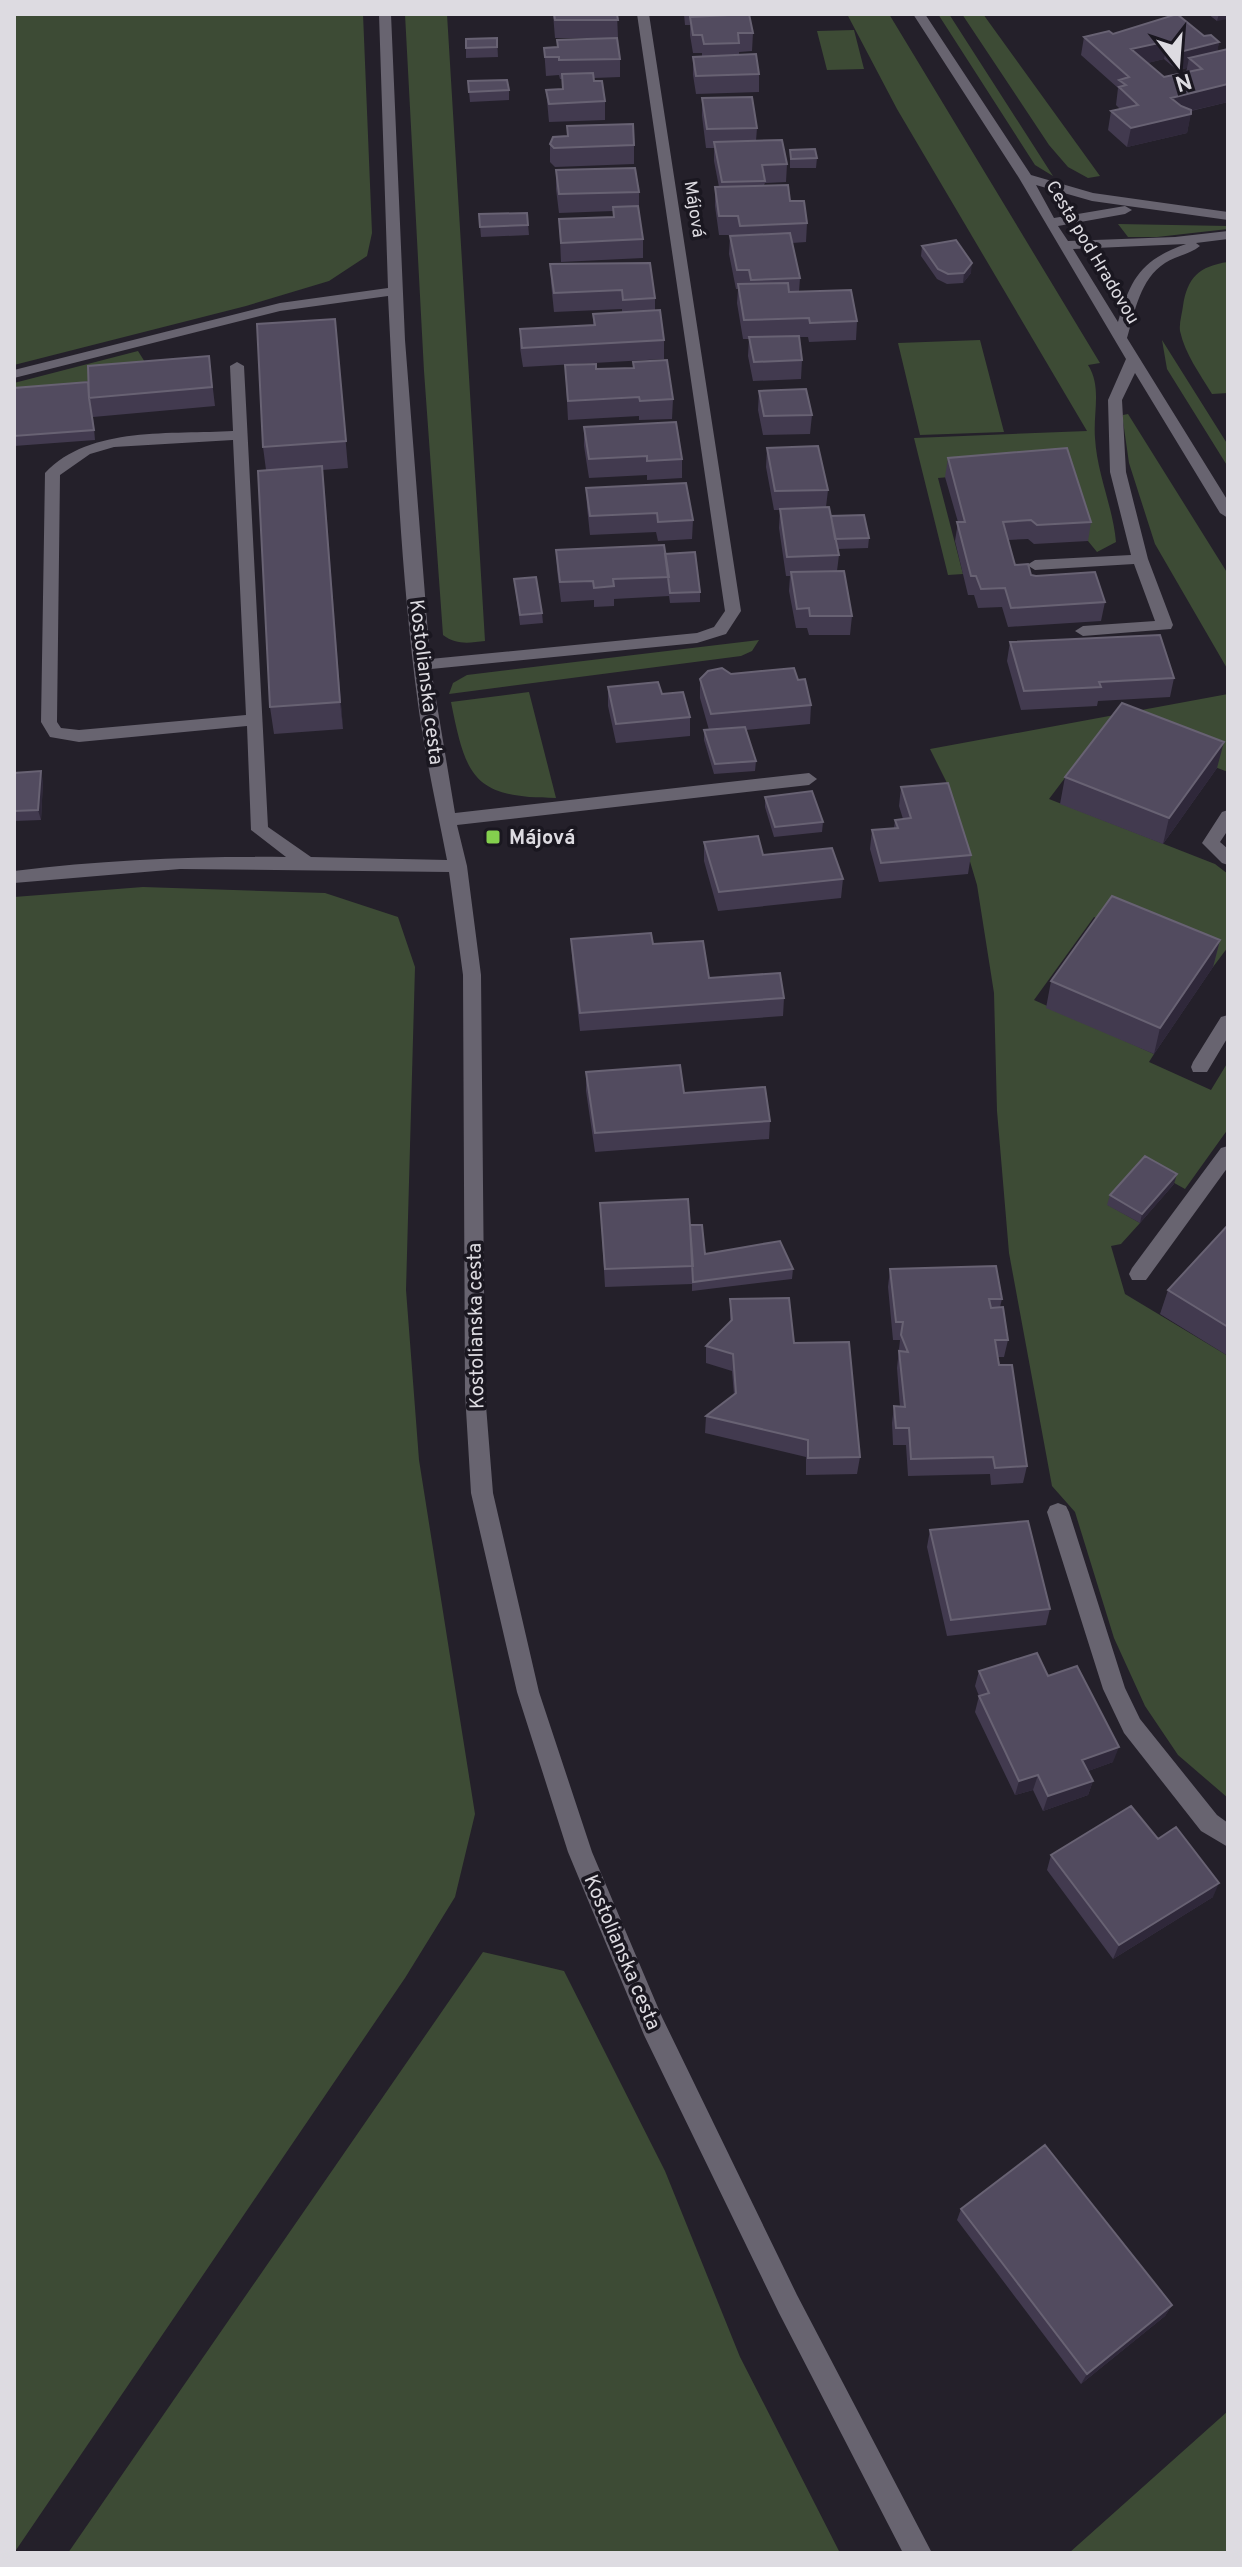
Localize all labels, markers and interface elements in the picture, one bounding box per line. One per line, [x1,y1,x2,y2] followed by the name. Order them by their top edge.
[1138,24,1218,104] north arrow
[1172,66,1195,96] text: N
[1040,177,1144,329] street label: Cesta pod Hradovou
[678,179,709,239] street label: Májová
[402,598,448,766] street label: Kostolianska cesta
[509,826,575,852] place label: Májová
[484,828,502,846] marker: Májová
[463,1243,491,1409] street label: Kostolianska cesta
[577,1871,666,2034] street label: Kostolianska cesta

